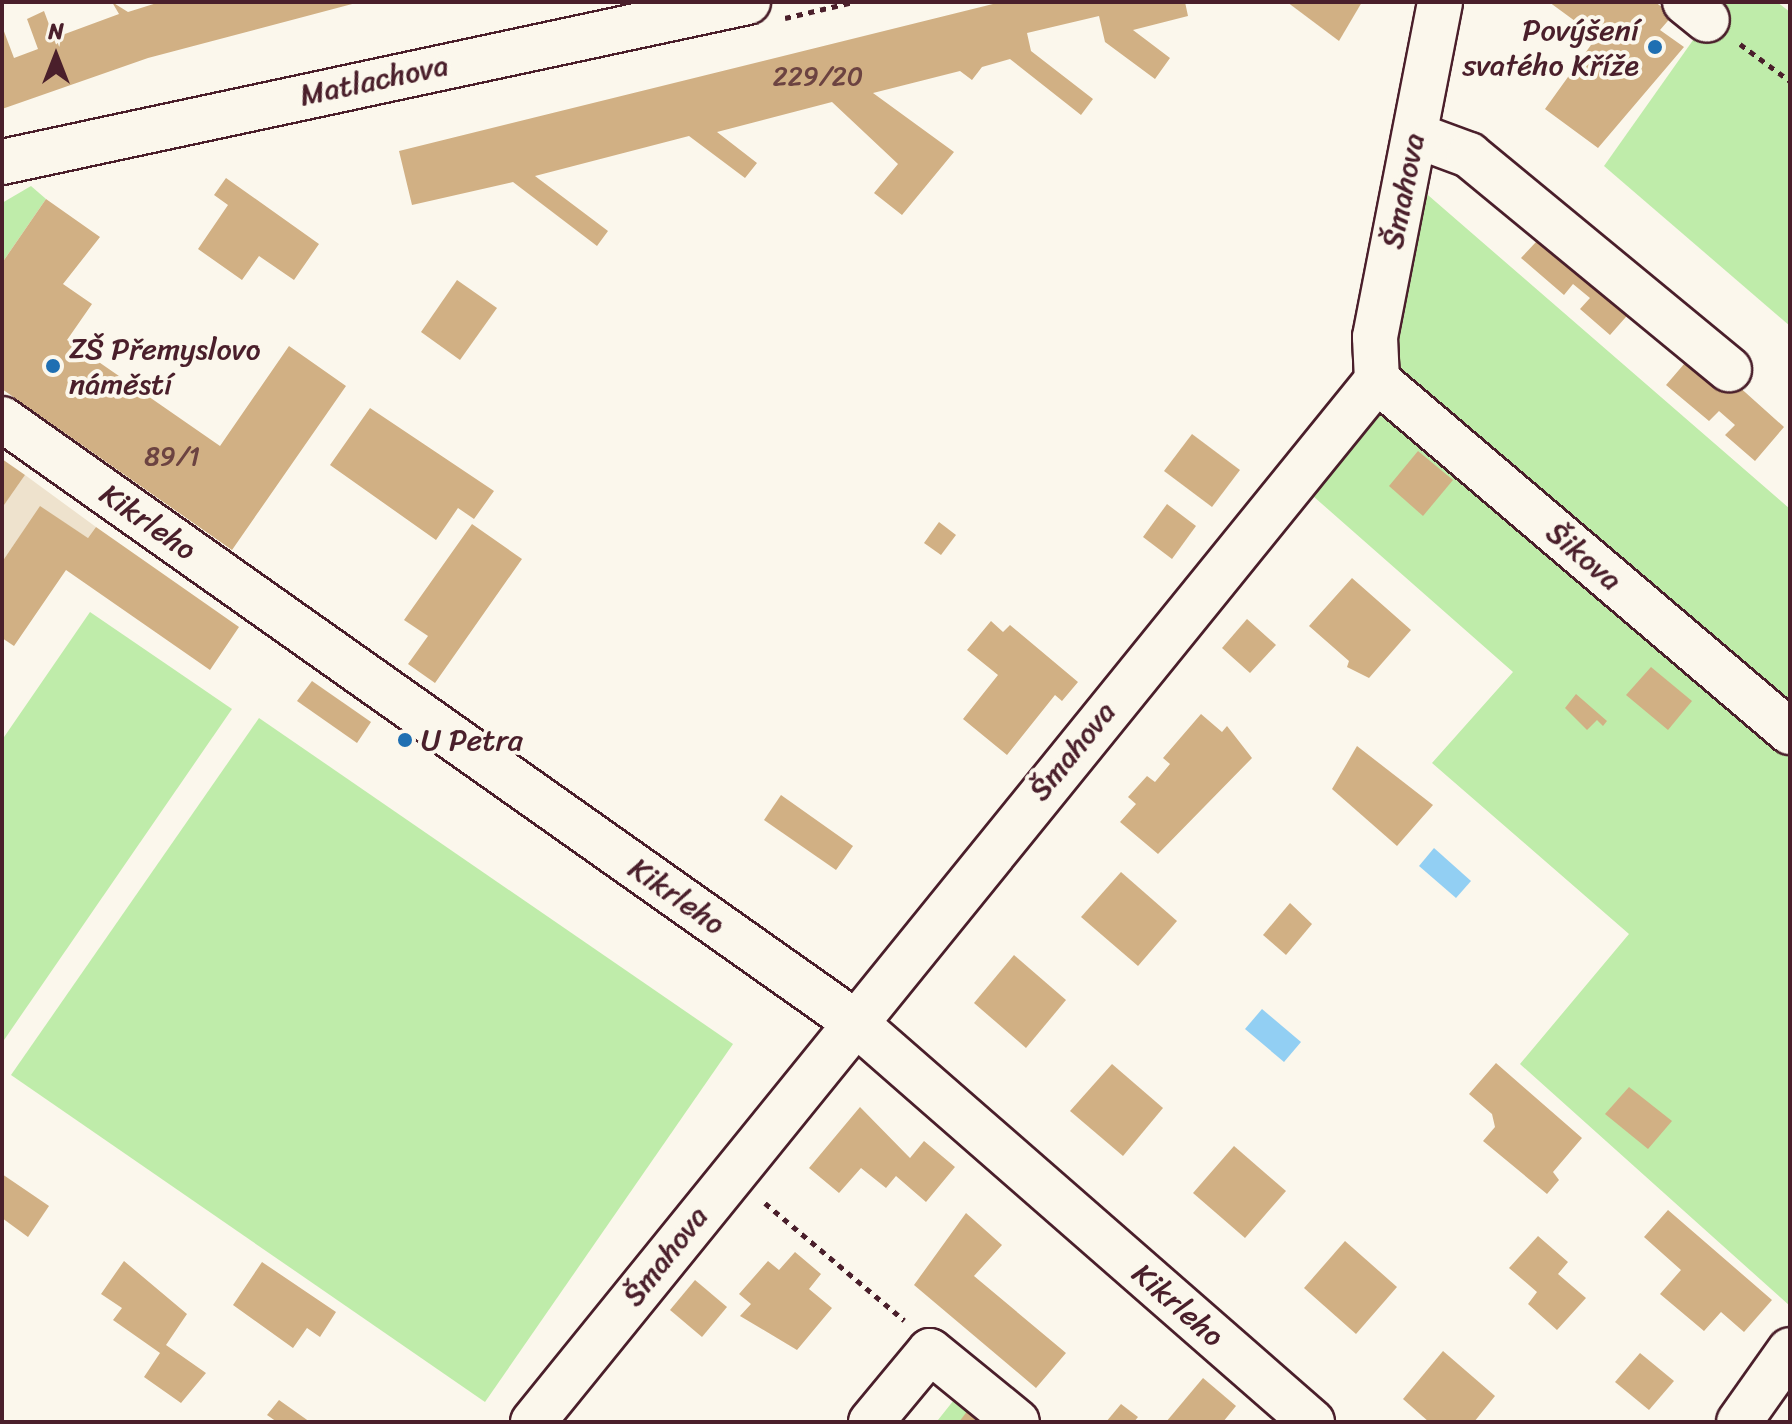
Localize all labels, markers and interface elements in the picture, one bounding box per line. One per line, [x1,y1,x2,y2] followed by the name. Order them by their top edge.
[48,12,64,51] text: N
[1461,12,1639,82] place label: Povýšení svatého Kříže
[16,16,96,96] north arrow
[1646,38,1664,56] marker: Povýšení svatého Kříže
[297,47,451,113] street label: Matlachova
[773,61,863,93] house number: 229/20
[1374,130,1432,252] street label: Šmahova
[69,331,261,402] place label: ZŠ Přemyslovo náměstí
[44,357,62,375] marker: ZŠ Přemyslovo náměstí
[144,441,200,473] house number: 89/1
[93,476,203,568] street label: Kikrleho
[1539,514,1629,598] street label: Šikova
[1021,694,1123,808] street label: Šmahova
[421,722,523,758] place label: U Petra
[396,731,414,749] marker: U Petra
[622,850,732,942] street label: Kikrleho
[615,1199,715,1313] street label: Šmahova
[1125,1256,1231,1354] street label: Kikrleho

